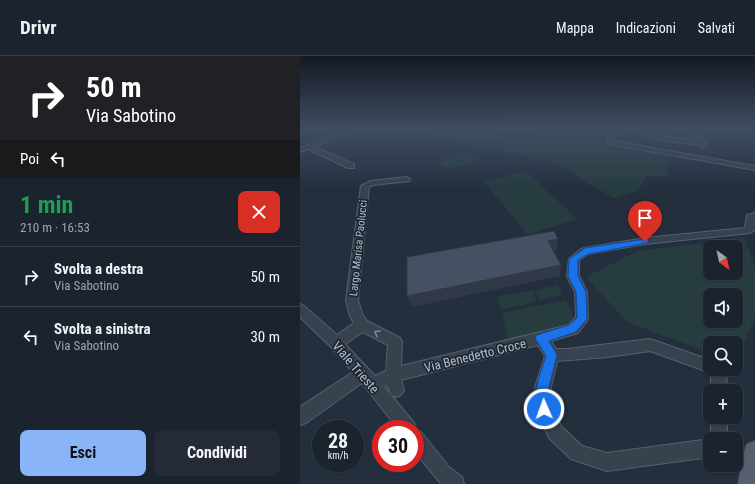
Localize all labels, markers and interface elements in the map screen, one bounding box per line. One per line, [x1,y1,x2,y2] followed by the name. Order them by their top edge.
[20,16,57,39] text: Drivr
[556,20,594,36] text: Mappa
[616,20,676,36] text: Indicazioni
[698,20,735,36] text: Salvati
[86,71,142,104] text: 50 m
[20,72,72,124] icon: right
[86,105,176,126] text: Via Sabotino
[47,148,69,170] icon: left
[20,150,39,168] text: Poi
[20,191,73,219] text: 1 min
[238,191,280,233] button: close
[347,199,370,297] street label: Largo Marisa Paolucci
[628,201,662,242] pin
[634,207,656,229] icon: arrive
[20,220,90,235] text: 210 m · 16:53
[703,240,743,280] north arrow
[703,240,743,472] map controls
[54,260,143,278] text: Svolta a destra
[20,266,42,288] icon: right
[250,268,280,286] text: 50 m
[54,278,119,293] text: Via Sabotino
[703,288,743,328] button: sound
[54,320,151,338] text: Svolta a sinistra
[20,326,42,348] icon: left
[250,328,280,346] text: 30 m
[374,330,382,338] one-way arrow
[423,336,528,375] street label: Via Benedetto Croce
[703,336,743,376] button: search
[54,338,119,353] text: Via Sabotino
[329,338,382,396] street label: Viale Trieste
[703,384,743,424] button: +
[523,388,565,430] position arrow
[372,420,424,472] speed limit sign: 30
[328,429,348,453] text: 28
[20,430,146,476] button: Esci
[154,430,280,476] button: Condividi
[703,432,743,472] button: −
[328,450,348,461] text: km/h

